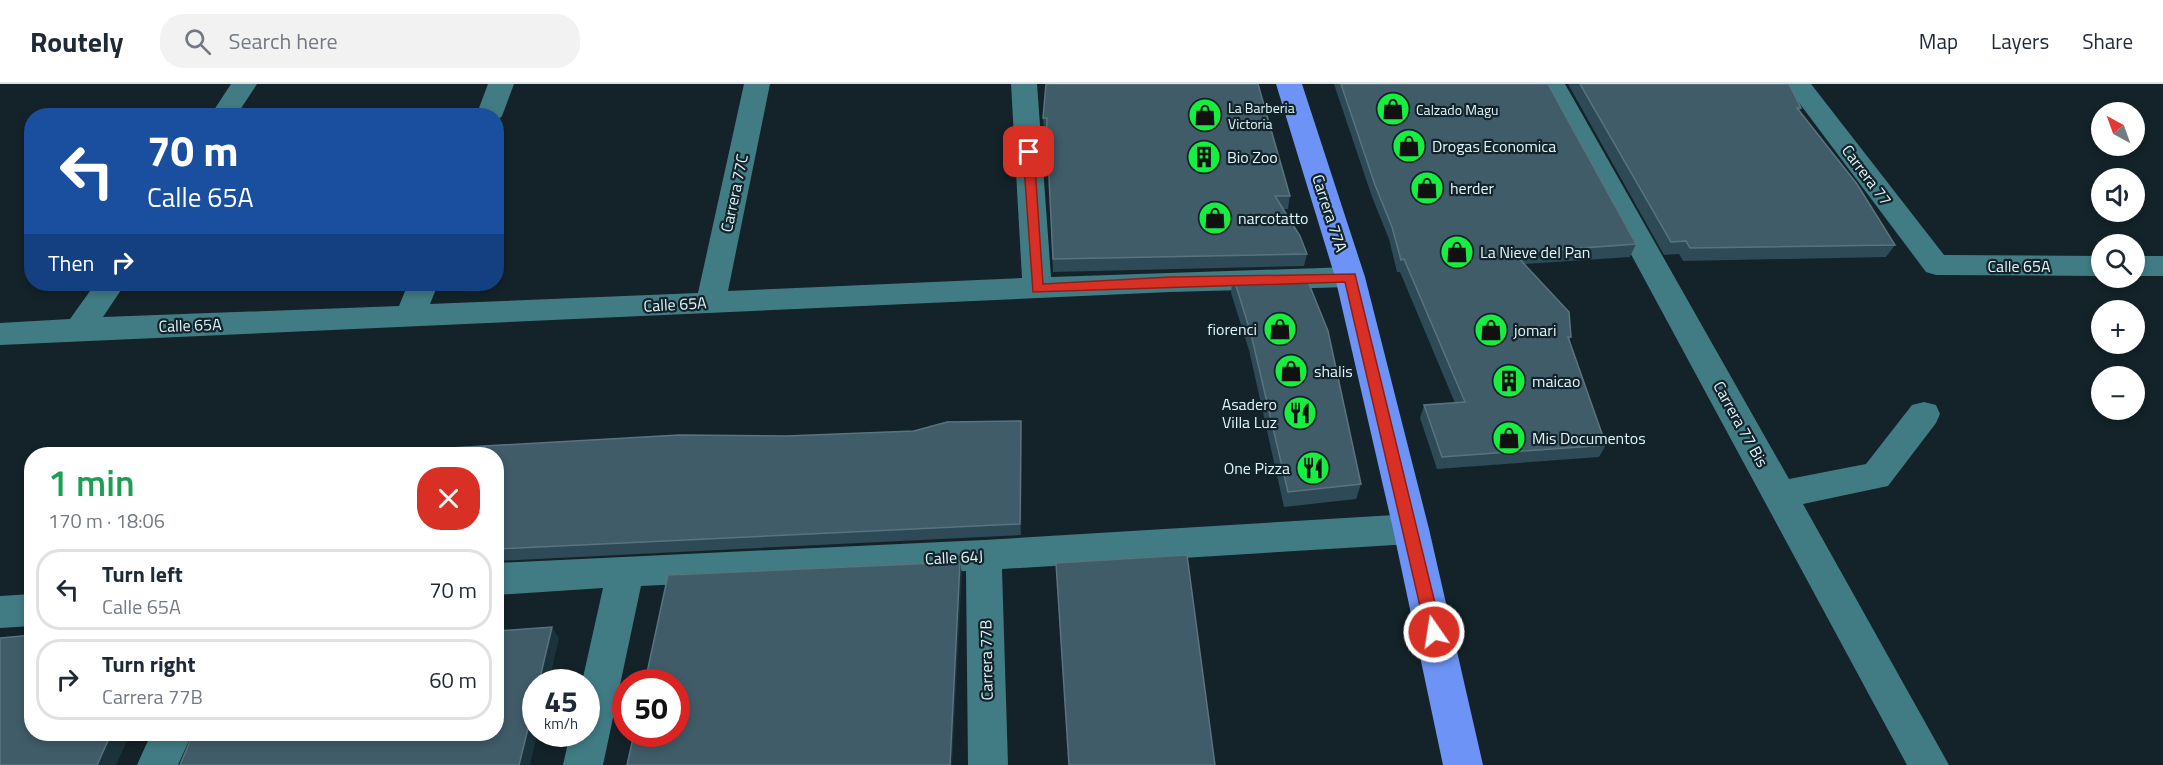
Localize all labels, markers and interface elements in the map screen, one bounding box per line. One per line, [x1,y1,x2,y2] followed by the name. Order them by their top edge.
[160,14,580,68] search box
[30,20,124,63] text: Routely
[229,24,338,58] text: Search here
[181,25,214,58] icon: search
[1919,25,1958,57] text: Map
[1991,25,2049,57] text: Layers
[2082,25,2133,57] text: Share
[1375,91,1411,127] shop icon: Calzado Magu
[1187,97,1223,133] shop icon: La Barberia Victoria
[1228,97,1295,134] place label: La Barberia Victoria
[1416,99,1499,120] place label: Calzado Magu
[2091,102,2145,156] north arrow
[2091,102,2145,420] map controls
[147,118,239,182] text: 70 m
[1003,126,1054,177] pin
[1391,128,1427,164] shop icon: Drogas Economica
[48,132,126,210] icon: left
[1432,134,1556,158] place label: Drogas Economica
[1012,135,1045,168] icon: arrive
[1186,139,1222,175] building icon: Bio Zoo
[1836,140,1898,210] street label: Carrera 77
[1227,145,1278,169] place label: Bio Zoo
[714,151,754,234] street label: Carrera 77C
[2091,168,2145,222] button: sound
[1409,170,1445,206] shop icon: herder
[1306,171,1354,255] street label: Carrera 77A
[147,176,254,217] text: Calle 65A
[1450,176,1495,200] place label: herder
[1197,200,1233,236] shop icon: narcotatto
[1238,206,1309,230] place label: narcotatto
[1439,234,1475,270] shop icon: La Nieve del Pan
[2091,234,2145,288] button: search
[1480,240,1590,264] place label: La Nieve del Pan
[48,246,94,280] text: Then
[106,246,139,279] icon: right
[1987,254,2051,278] street label: Calle 65A
[643,290,708,318] street label: Calle 65A
[2091,300,2145,354] button: +
[1262,311,1298,347] shop icon: fiorenci
[158,312,222,338] street label: Calle 65A
[1473,312,1509,348] shop icon: jomari
[1207,317,1257,341] place label: fiorenci
[1513,318,1556,342] place label: jomari
[1273,353,1309,389] shop icon: shalis
[1314,359,1353,383] place label: shalis
[1491,363,1527,399] building icon: maicao
[2091,366,2145,420] button: −
[1532,369,1580,393] place label: maicao
[1707,377,1775,471] street label: Carrera 77 Bis
[1222,392,1277,434] place label: Asadero Villa Luz
[1282,395,1318,431] restaurant icon: Asadero Villa Luz
[1491,420,1527,456] shop icon: Mis Documentos
[1532,426,1646,450] place label: Mis Documentos
[1295,450,1331,486] restaurant icon: One Pizza
[48,455,135,510] text: 1 min
[1224,456,1290,480] place label: One Pizza
[417,467,480,530] button: close
[48,505,165,536] text: 170 m · 18:06
[924,543,984,571] street label: Calle 64J
[102,557,183,591] text: Turn left
[51,573,84,606] icon: left
[429,573,477,607] text: 70 m
[102,591,181,622] text: Calle 65A
[1402,600,1466,664] position arrow
[973,619,999,700] street label: Carrera 77B
[102,647,196,681] text: Turn right
[51,663,84,696] icon: right
[429,663,477,697] text: 60 m
[612,669,690,747] speed limit sign: 50
[544,678,578,724] text: 45
[102,681,203,712] text: Carrera 77B
[544,712,578,735] text: km/h

